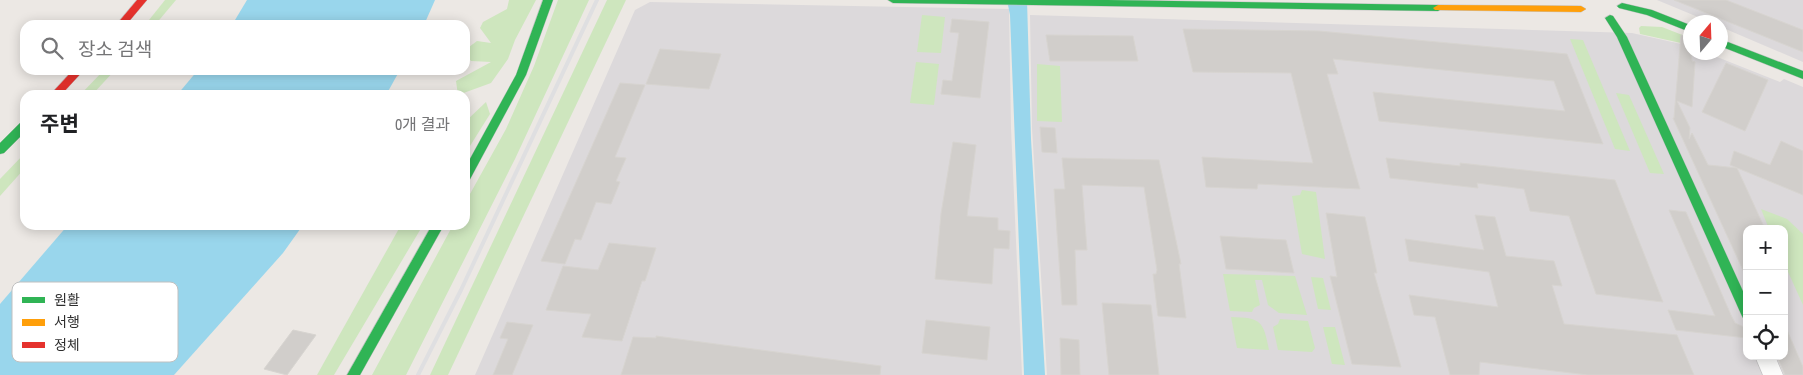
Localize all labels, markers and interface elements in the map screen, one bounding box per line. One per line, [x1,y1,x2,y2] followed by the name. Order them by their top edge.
[1683,15,1728,60] north arrow
[20,20,470,75] search box
[38,34,66,62] icon: search
[78,36,152,62] text: 장소 검색
[40,109,79,138] text: 주변
[395,113,450,135] text: 0개 결과
[1743,225,1788,360] map controls
[1743,225,1788,270] button: +
[1743,270,1788,315] button: −
[12,282,178,362] legend
[54,291,80,309] text: 원활
[54,313,80,331] text: 서행
[1743,315,1788,360] button: locate
[54,336,80,354] text: 정체

